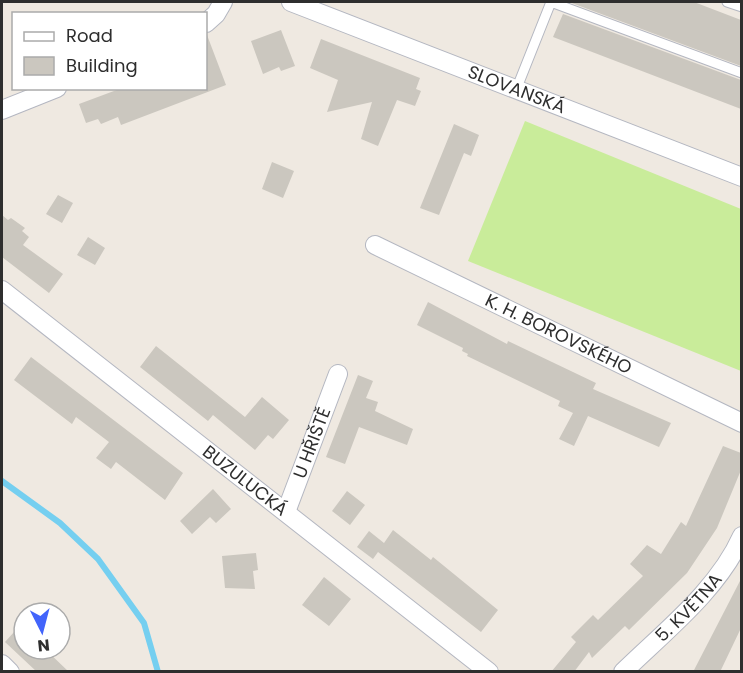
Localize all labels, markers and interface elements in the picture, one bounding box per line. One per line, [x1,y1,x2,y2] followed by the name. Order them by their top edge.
[12,12,207,90] legend
[66,23,113,48] text: Road
[66,53,138,78] text: Building
[464,59,569,119] street label: SLOVANSKÁ
[481,287,636,380] street label: K. H. BOROVSKÉHO
[287,403,336,482] street label: U HŘIŠTĚ
[198,439,293,522] street label: BUZULUCKÁ
[650,568,727,647] street label: 5. KVĚTNA
[12,601,72,661] north arrow
[36,633,51,657] text: N

